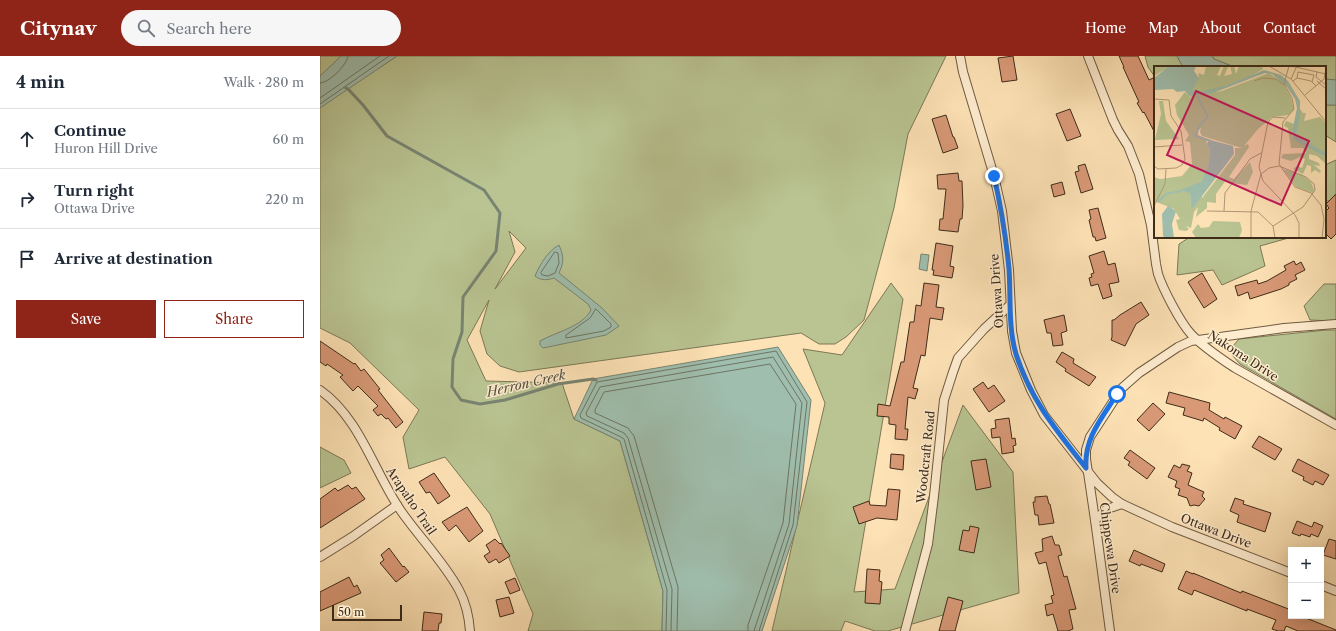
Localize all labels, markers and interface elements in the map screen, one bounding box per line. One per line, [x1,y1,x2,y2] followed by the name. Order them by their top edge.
[121,10,401,46] search box
[20,17,97,40] text: Citynav
[135,17,157,39] icon: search
[167,19,252,38] text: Search here
[1085,19,1126,37] text: Home
[1148,19,1178,37] text: Map
[1200,19,1241,37] text: About
[1263,19,1316,37] text: Contact
[1154,66,1326,238] inset map
[16,72,65,92] text: 4 min
[223,74,304,90] text: Walk · 280 m
[54,121,126,140] text: Continue
[16,128,38,150] icon: ahead
[273,131,304,147] text: 60 m
[54,140,158,156] text: Huron Hill Drive
[985,167,1003,185] route end
[54,181,134,200] text: Turn right
[16,188,38,210] icon: right
[265,191,304,207] text: 220 m
[54,200,135,216] text: Ottawa Drive
[16,248,38,270] icon: arrive
[54,249,213,268] text: Arrive at destination
[986,253,1007,329] street label: Ottawa Drive
[16,300,156,338] button: Save
[164,300,304,338] button: Share
[1205,327,1282,384] street label: Nakoma Drive
[484,366,567,400] water label: Herron Creek
[1108,385,1126,403] route start
[913,409,938,505] street label: Woodcraft Road
[383,463,440,538] street label: Arapaho Trail
[1097,501,1124,595] street label: Chippewa Drive
[1179,510,1254,551] street label: Ottawa Drive
[1288,547,1324,619] map controls
[1288,547,1324,583] button: +
[1288,583,1324,619] button: −
[332,603,402,622] scale bar
[338,605,364,619] text: 50 m

